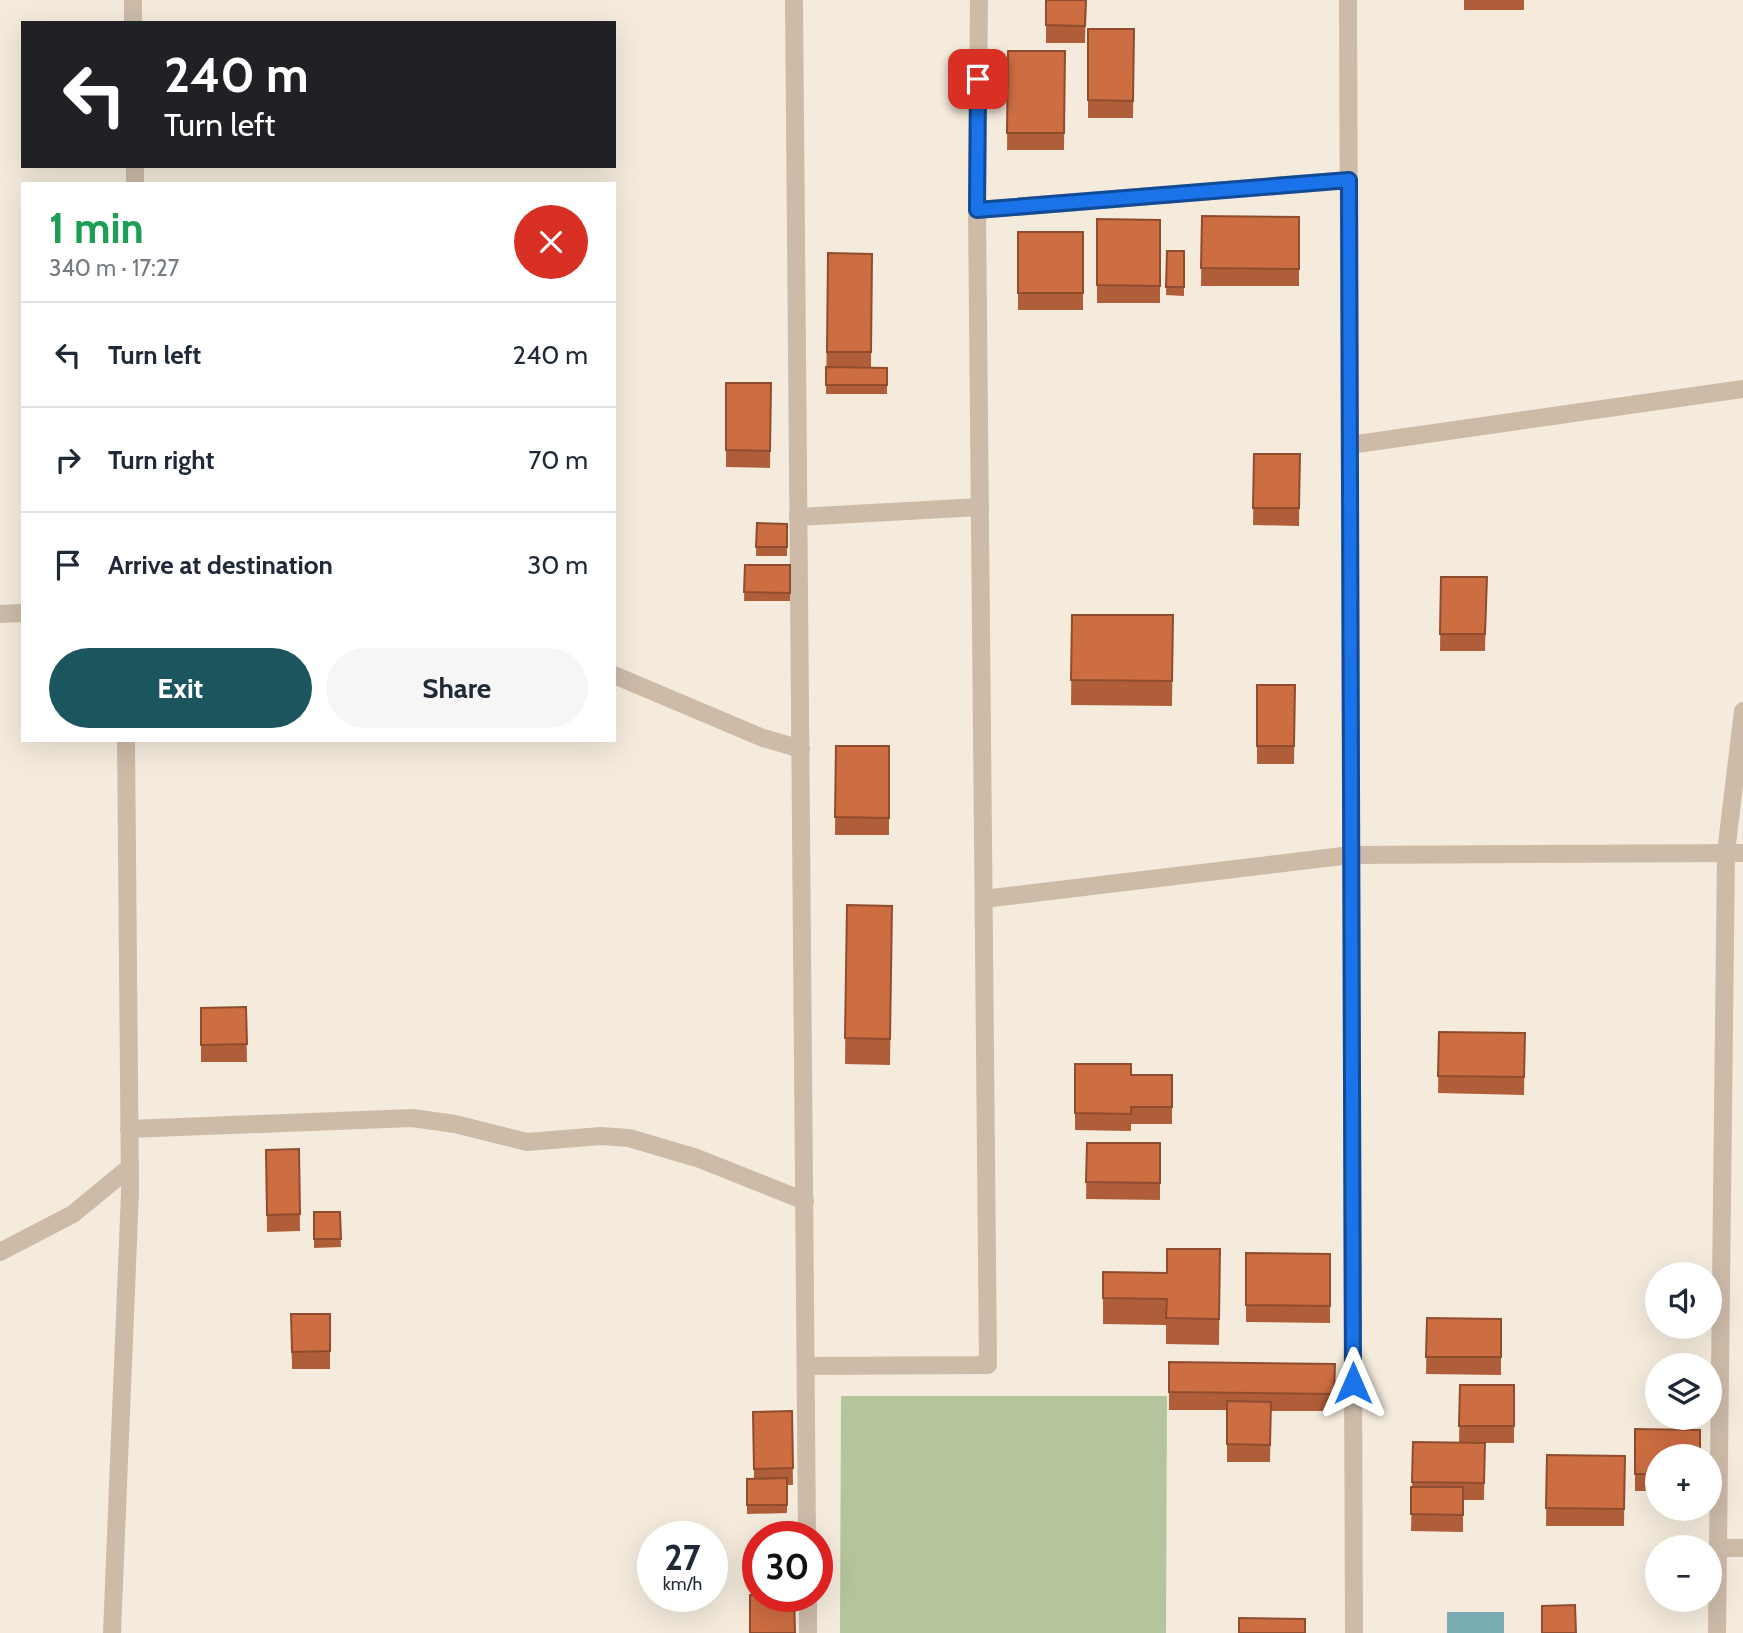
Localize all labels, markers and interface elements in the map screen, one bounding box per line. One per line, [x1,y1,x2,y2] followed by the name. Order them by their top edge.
[164,45,309,104] text: 240 m
[49,49,140,140] icon: left
[948,49,1008,109] pin
[959,60,997,98] icon: arrive
[164,105,275,144] text: Turn left
[49,202,144,254] text: 1 min
[514,205,588,279] button: close
[49,254,179,282] text: 340 m · 17:27
[49,336,87,374] icon: left
[108,339,201,371] text: Turn left
[513,339,588,371] text: 240 m
[49,441,87,479] icon: right
[108,444,214,476] text: Turn right
[528,444,588,476] text: 70 m
[49,546,87,584] icon: arrive
[108,549,333,581] text: Arrive at destination
[527,549,588,581] text: 30 m
[49,648,312,728] button: Exit
[326,648,588,728] button: Share
[1645,1262,1722,1612] map controls
[1645,1262,1722,1339] button: sound
[1316,1346,1390,1420] position arrow
[1645,1353,1722,1430] button: layers
[1645,1444,1722,1521] button: +
[742,1521,833,1612] speed limit sign: 30
[1645,1535,1722,1612] button: −
[664,1536,701,1579] text: 27
[663,1573,702,1595] text: km/h

